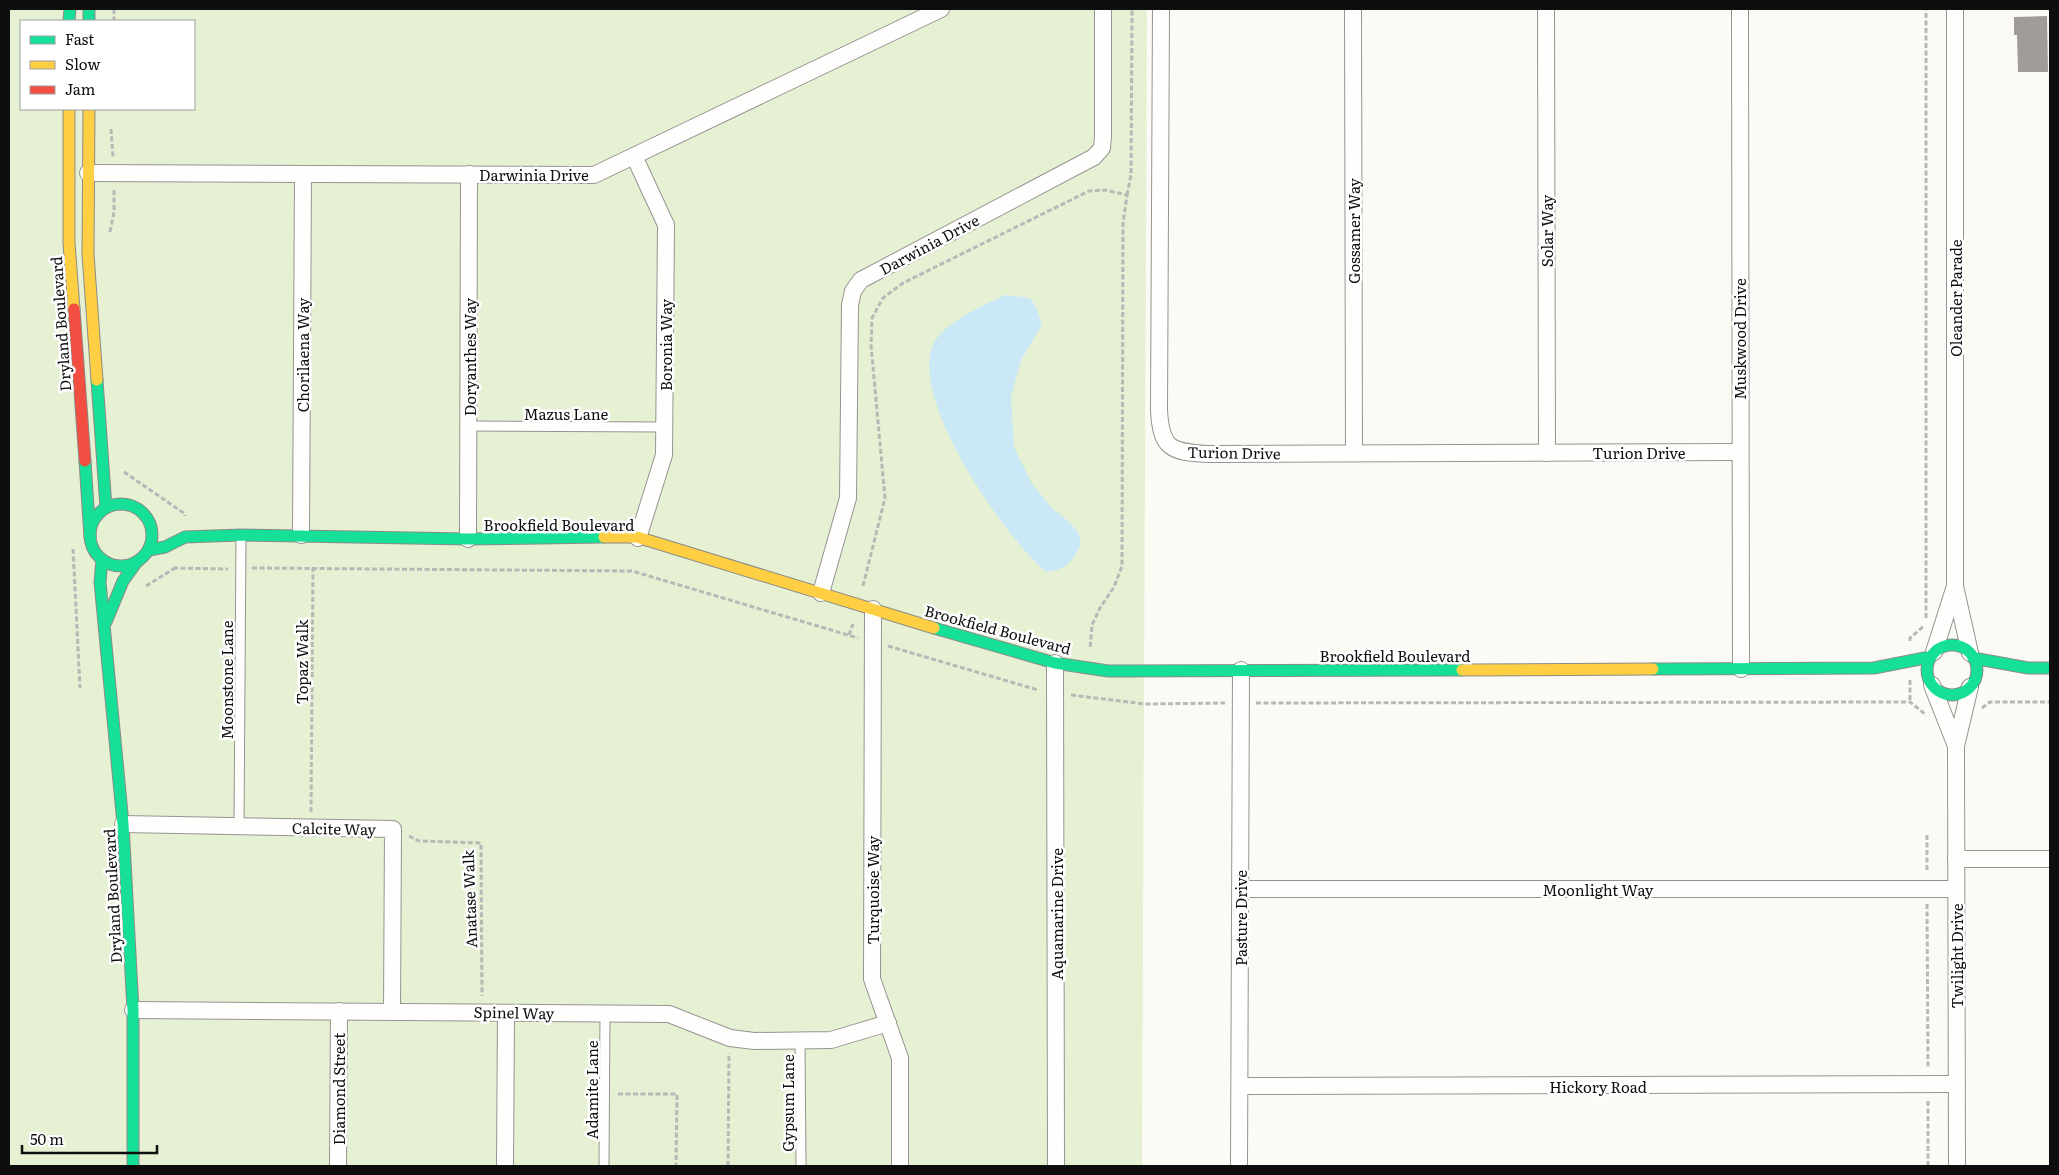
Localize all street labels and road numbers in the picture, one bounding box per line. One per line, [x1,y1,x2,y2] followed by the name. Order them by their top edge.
[479,163,589,186] street label: Darwinia Drive
[1342,178,1365,284] street label: Gossamer Way
[1535,194,1558,267] street label: Solar Way
[875,208,983,280] street label: Darwinia Drive
[1944,239,1967,357] street label: Oleander Parade
[44,256,76,392] street label: Dryland Boulevard
[1728,278,1751,400] street label: Muskwood Drive
[291,297,314,412] street label: Chorilaena Way
[458,297,481,416] street label: Doryanthes Way
[654,299,677,391] street label: Boronia Way
[524,402,608,425] street label: Mazus Lane
[1187,440,1281,464] street label: Turion Drive
[1592,441,1686,464] street label: Turion Drive
[484,513,634,536] street label: Brookfield Boulevard
[922,598,1074,660] street label: Brookfield Boulevard
[290,619,313,704] street label: Topaz Walk
[215,620,238,739] street label: Moonstone Lane
[1320,644,1470,667] street label: Brookfield Boulevard
[292,816,377,840] street label: Calcite Way
[97,828,127,964] street label: Dryland Boulevard
[861,835,884,945] street label: Turquoise Way
[1045,848,1068,980] street label: Aquamarine Drive
[456,849,482,948] street label: Anatase Walk
[1229,870,1252,966] street label: Pasture Drive
[1543,878,1654,901] street label: Moonlight Way
[1945,903,1968,1009] street label: Twilight Drive
[473,1000,555,1024] street label: Spinel Way
[327,1033,350,1145] street label: Diamond Street
[580,1040,603,1140] street label: Adamite Lane
[776,1054,799,1152] street label: Gypsum Lane
[1549,1075,1647,1098] street label: Hickory Road

